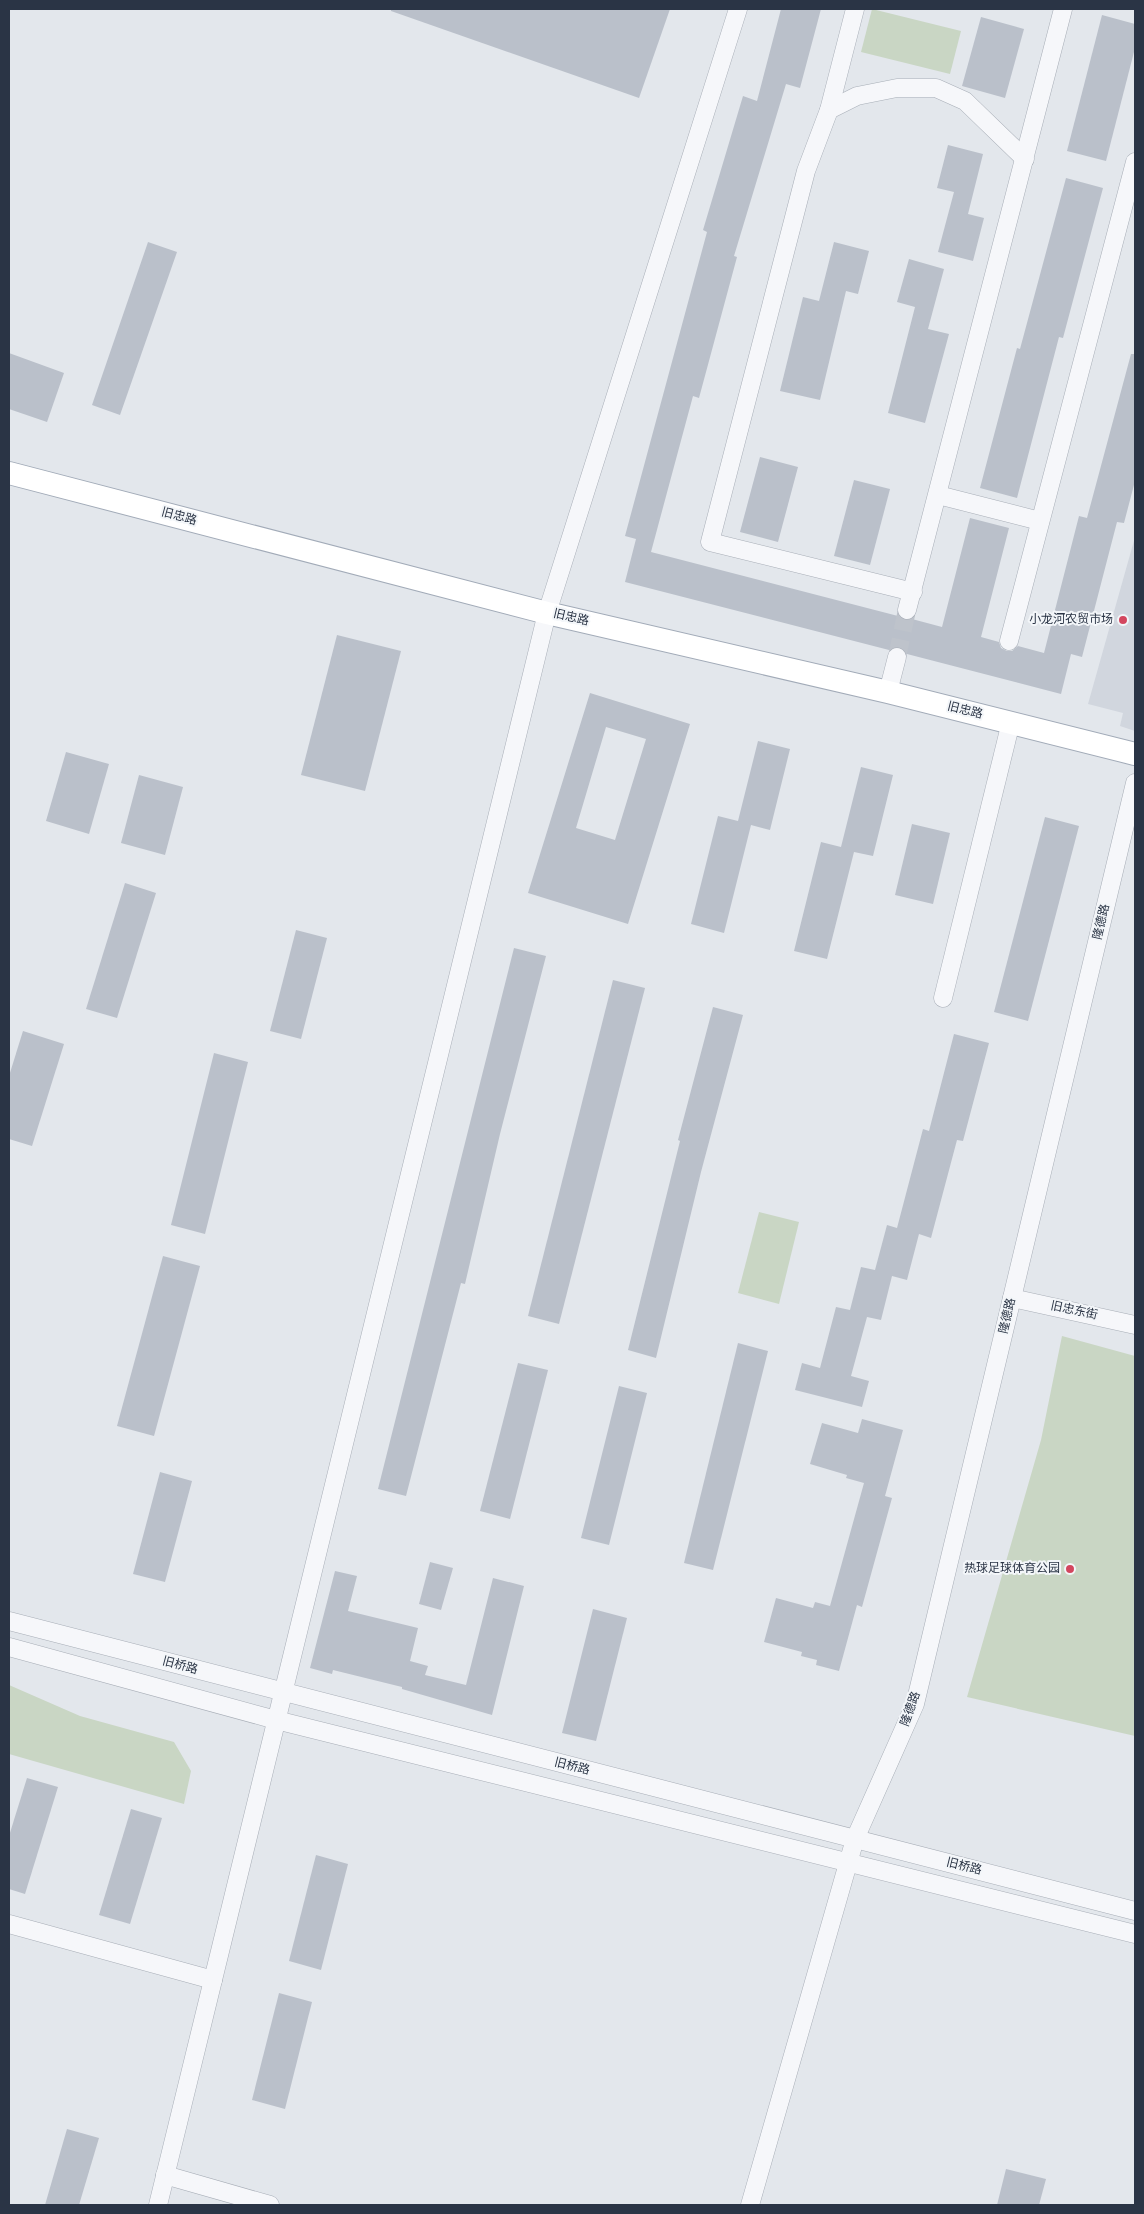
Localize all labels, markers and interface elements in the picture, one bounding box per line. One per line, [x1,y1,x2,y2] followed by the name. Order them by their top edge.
[160,505,198,529] street label: 旧忠路
[552,606,590,630] street label: 旧忠路
[1029,612,1113,628] place label: 小龙河农贸市场
[1117,614,1129,626] marker: 小龙河农贸市场
[946,699,984,723] street label: 旧忠路
[1090,903,1114,941] street label: 隆德路
[996,1297,1020,1335] street label: 隆德路
[1049,1298,1099,1324] street label: 旧忠东街
[964,1561,1060,1577] place label: 热球足球体育公园
[1064,1563,1076,1575] marker: 热球足球体育公园
[161,1654,199,1678] street label: 旧桥路
[897,1689,925,1729] street label: 隆德路
[553,1755,591,1779] street label: 旧桥路
[945,1855,983,1879] street label: 旧桥路

